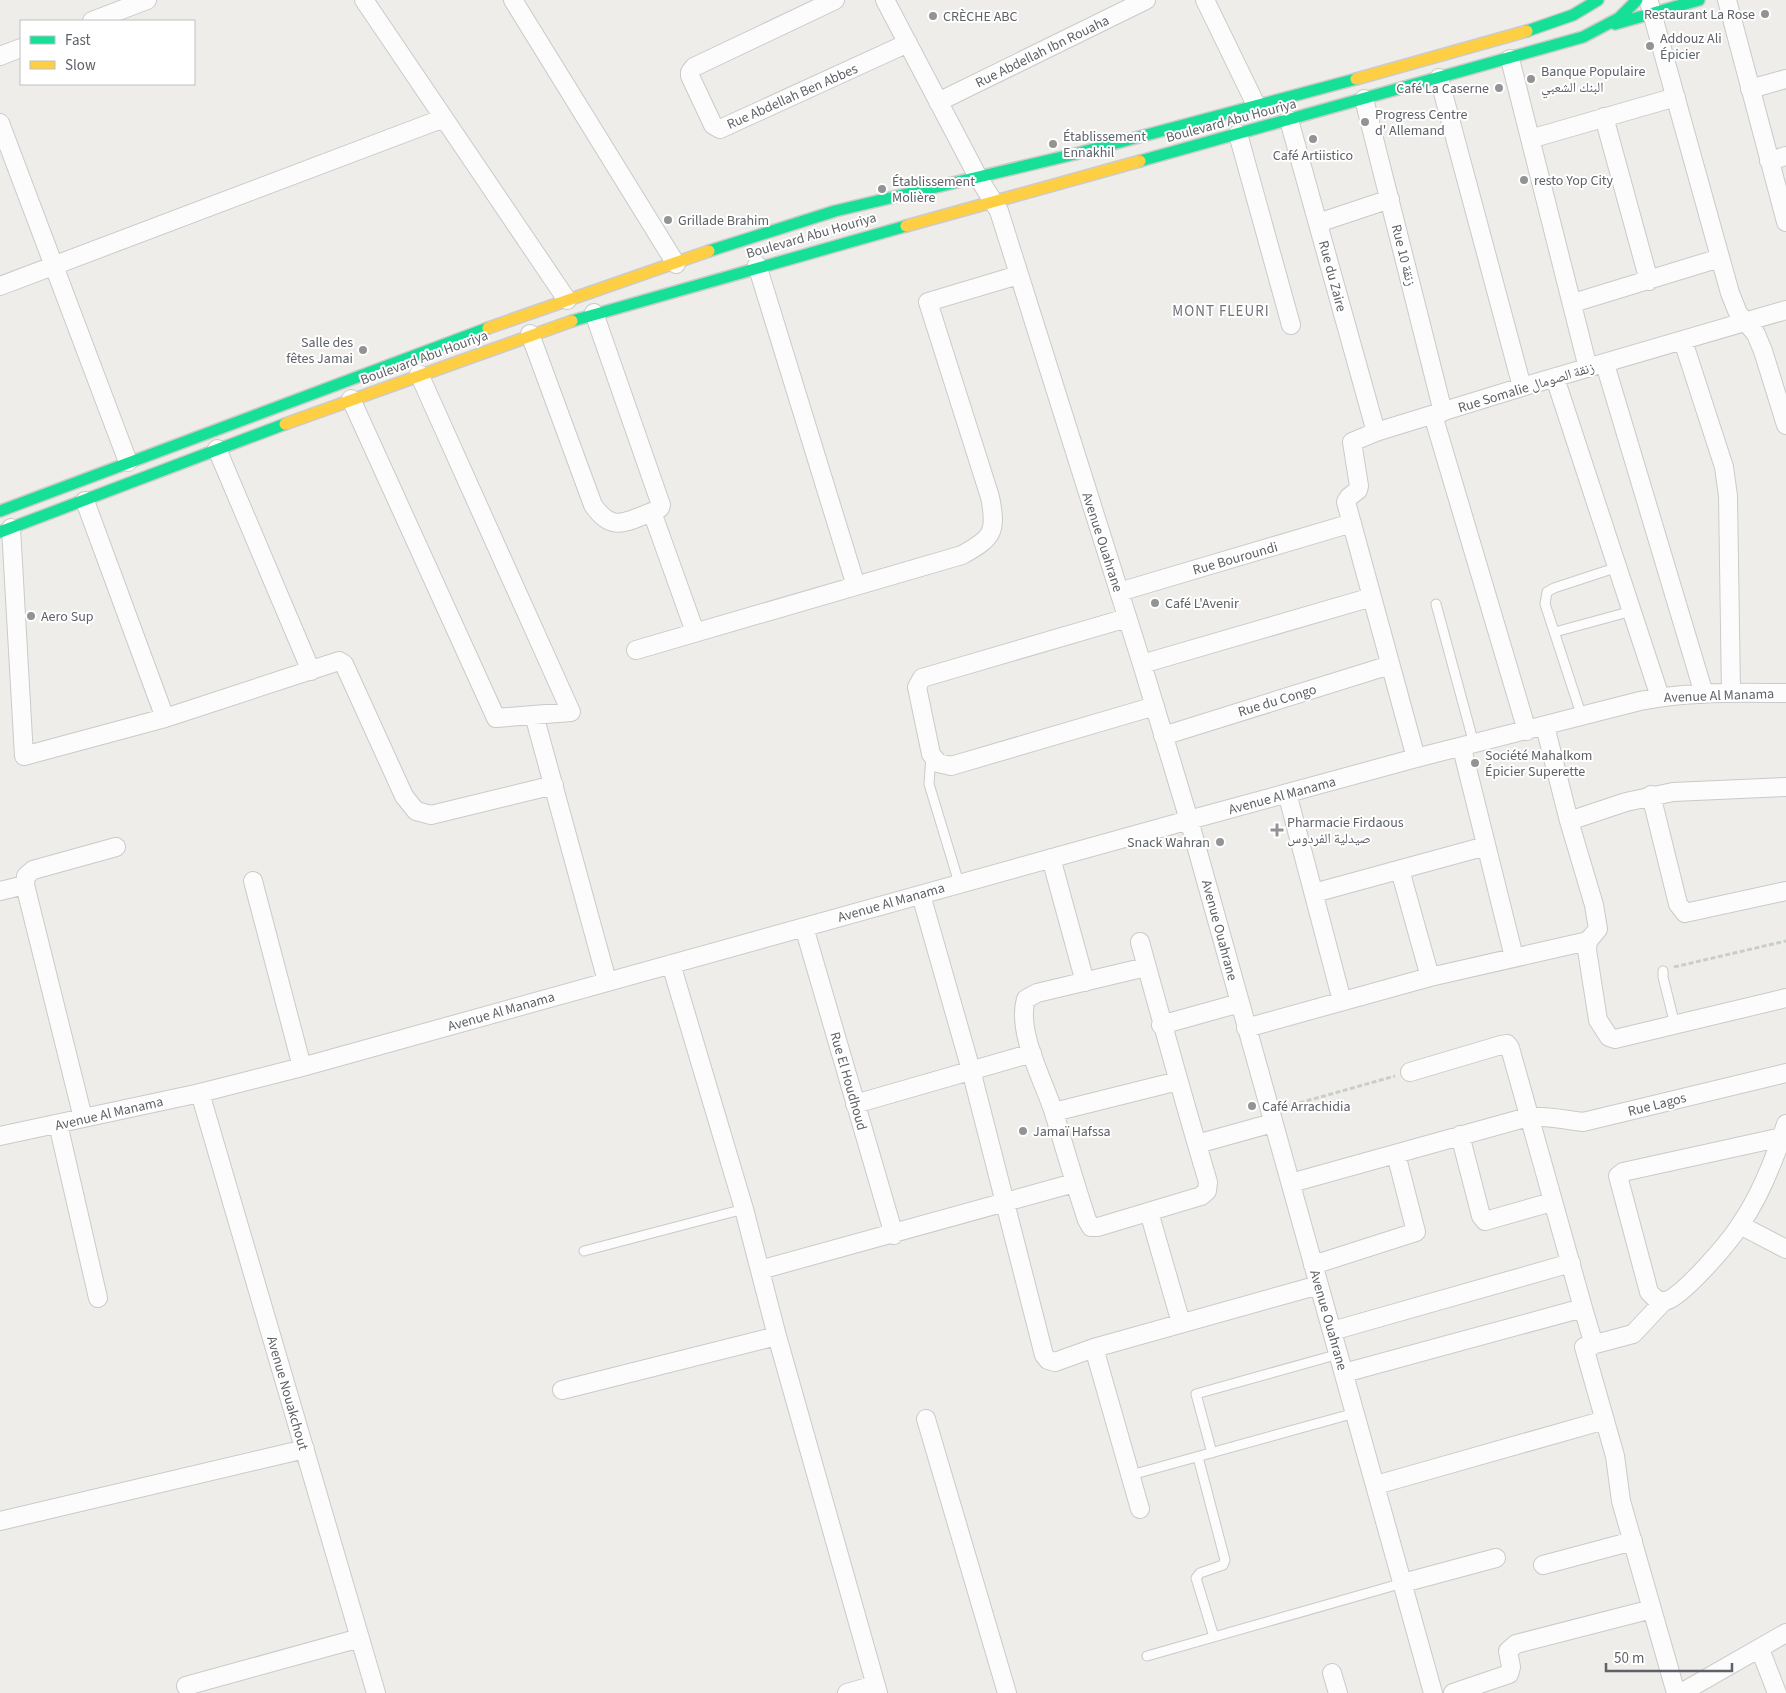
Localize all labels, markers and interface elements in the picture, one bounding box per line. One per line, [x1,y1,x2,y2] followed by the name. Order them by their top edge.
[1644,5,1755,25] place label: Restaurant La Rose
[943,7,1017,27] place label: CRÈCHE ABC
[1759,8,1771,20] marker: Restaurant La Rose
[927,10,939,22] marker: CRÈCHE ABC
[972,11,1113,93] street label: Rue Abdellah Ibn Rouaha
[20,20,195,85] legend
[1660,29,1722,65] place label: Addouz Ali Épicier
[65,30,91,51] text: Fast
[1644,40,1656,52] marker: Addouz Ali Épicier
[65,55,96,76] text: Slow
[724,59,861,135] street label: Rue Abdellah Ben Abbes
[1541,62,1645,99] place label: Banque Populaire البنك الشعبي
[1525,73,1537,85] marker: Banque Populaire البنك الشعبي
[1396,79,1489,99] place label: Café La Caserne
[1493,82,1505,94] marker: Café La Caserne
[1164,94,1299,148] street label: Boulevard Abu Houriya
[1375,105,1468,141] place label: Progress Centre d' Allemand
[1359,116,1371,128] marker: Progress Centre d' Allemand
[1063,127,1146,163] place label: Établissement Ennakhil
[1307,133,1319,145] marker: Café Artiistico
[1047,138,1059,150] marker: Établissement Ennakhil
[1273,146,1353,166] place label: Café Artiistico
[1534,171,1614,191] place label: resto Yop City
[892,172,975,208] place label: Établissement Molière
[1518,174,1530,186] marker: resto Yop City
[876,183,888,195] marker: Établissement Molière
[744,208,879,264] street label: Boulevard Abu Houriya
[678,211,769,231] place label: Grillade Brahim
[662,214,674,226] marker: Grillade Brahim
[1386,222,1420,288] street label: Rue 10 زنقة
[1313,238,1351,314] street label: Rue du Zaire
[1172,301,1270,322] district label: MONT FLEURI
[358,326,491,390] street label: Boulevard Abu Houriya
[286,333,353,369] place label: Salle des fêtes Jamai
[357,344,369,356] marker: Salle des fêtes Jamai
[1456,358,1597,418] street label: Rue Somalie زنقة الصومال
[1077,490,1128,595] street label: Avenue Ouahrane
[1190,537,1280,581] street label: Rue Bouroundi
[1165,594,1239,614] place label: Café L'Avenir
[1149,597,1161,609] marker: Café L'Avenir
[41,607,94,627] place label: Aero Sup
[25,610,37,622] marker: Aero Sup
[1236,680,1319,722] street label: Rue du Congo
[1663,684,1775,708] street label: Avenue Al Manama
[1485,746,1592,782] place label: Société Mahalkom Épicier Superette
[1469,757,1481,769] marker: Société Mahalkom Épicier Superette
[1226,772,1338,820] street label: Avenue Al Manama
[1287,813,1404,849] place label: Pharmacie Firdaous صيدلية الفردوس
[1271,824,1283,836] marker: Pharmacie Firdaous صيدلية الفردوس
[1127,833,1210,853] place label: Snack Wahran
[1214,836,1226,848] marker: Snack Wahran
[835,878,947,928] street label: Avenue Al Manama
[1196,878,1242,983] street label: Avenue Ouahrane
[445,987,557,1037] street label: Avenue Al Manama
[824,1030,872,1133] street label: Rue El Houdhoud
[1626,1088,1689,1122] street label: Rue Lagos
[53,1092,165,1136] street label: Avenue Al Manama
[1262,1097,1351,1117] place label: Café Arrachidia
[1246,1100,1258,1112] marker: Café Arrachidia
[1033,1122,1111,1142] place label: Jamaï Hafssa
[1017,1125,1029,1137] marker: Jamaï Hafssa
[1304,1268,1352,1373] street label: Avenue Ouahrane
[261,1334,313,1453] street label: Avenue Nouakchout
[1606,1640,1732,1672] scale bar
[1614,1648,1644,1669] text: 50 m

